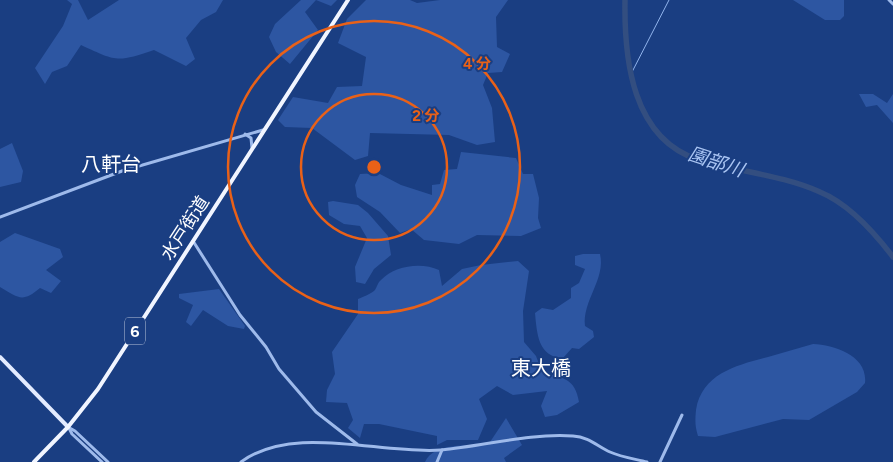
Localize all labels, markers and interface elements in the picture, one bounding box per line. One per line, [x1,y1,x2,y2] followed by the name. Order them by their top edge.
[463,55,491,73] text: 4 分
[412,107,440,125] text: 2 分
[685,142,749,182] water label: 園部川
[81,152,141,176] district label: 八軒台
[365,158,383,176] centre of rings
[156,192,214,264] street label: 水戸街道
[125,318,145,344] road number: 6
[511,356,571,380] district label: 東大橋

